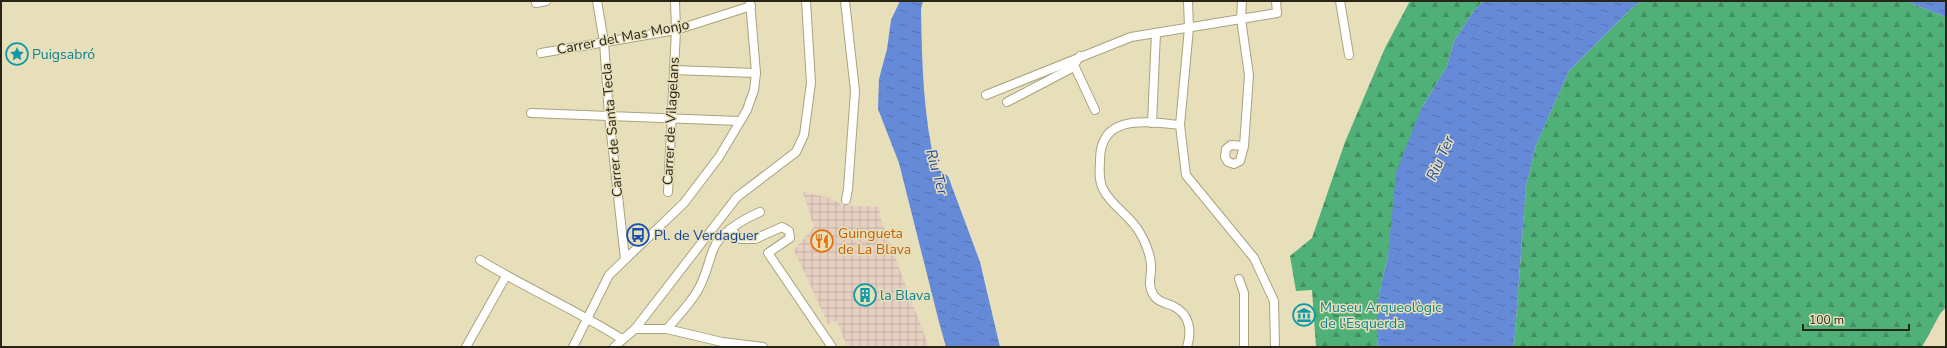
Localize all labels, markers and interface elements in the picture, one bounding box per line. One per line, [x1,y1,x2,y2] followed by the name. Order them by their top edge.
[555,15,691,59] street label: Carrer del Mas Monjo
[4,41,30,67] place icon: Puigsabró
[32,45,95,64] place label: Puigsabró
[658,56,684,186] street label: Carrer de Vilagelans
[597,62,627,198] street label: Carrer de Santa Tecla
[1421,132,1459,184] water label: Riu Ter
[921,147,953,198] water label: Riu Ter
[625,222,651,248] bus stop icon: Pl. de Verdaguer
[838,224,911,259] place label: Guingueta de La Blava
[654,226,758,245] place label: Pl. de Verdaguer
[809,228,835,254] restaurant icon: Guingueta de La Blava
[852,282,878,308] building icon: la Blava
[880,286,931,305] place label: la Blava
[1320,298,1442,333] place label: Museu Arqueològic de l'Esquerda
[1291,302,1317,328] museum icon: Museu Arqueològic de l'Esquerda
[1803,306,1909,332] scale bar
[1809,312,1844,328] text: 100 m

